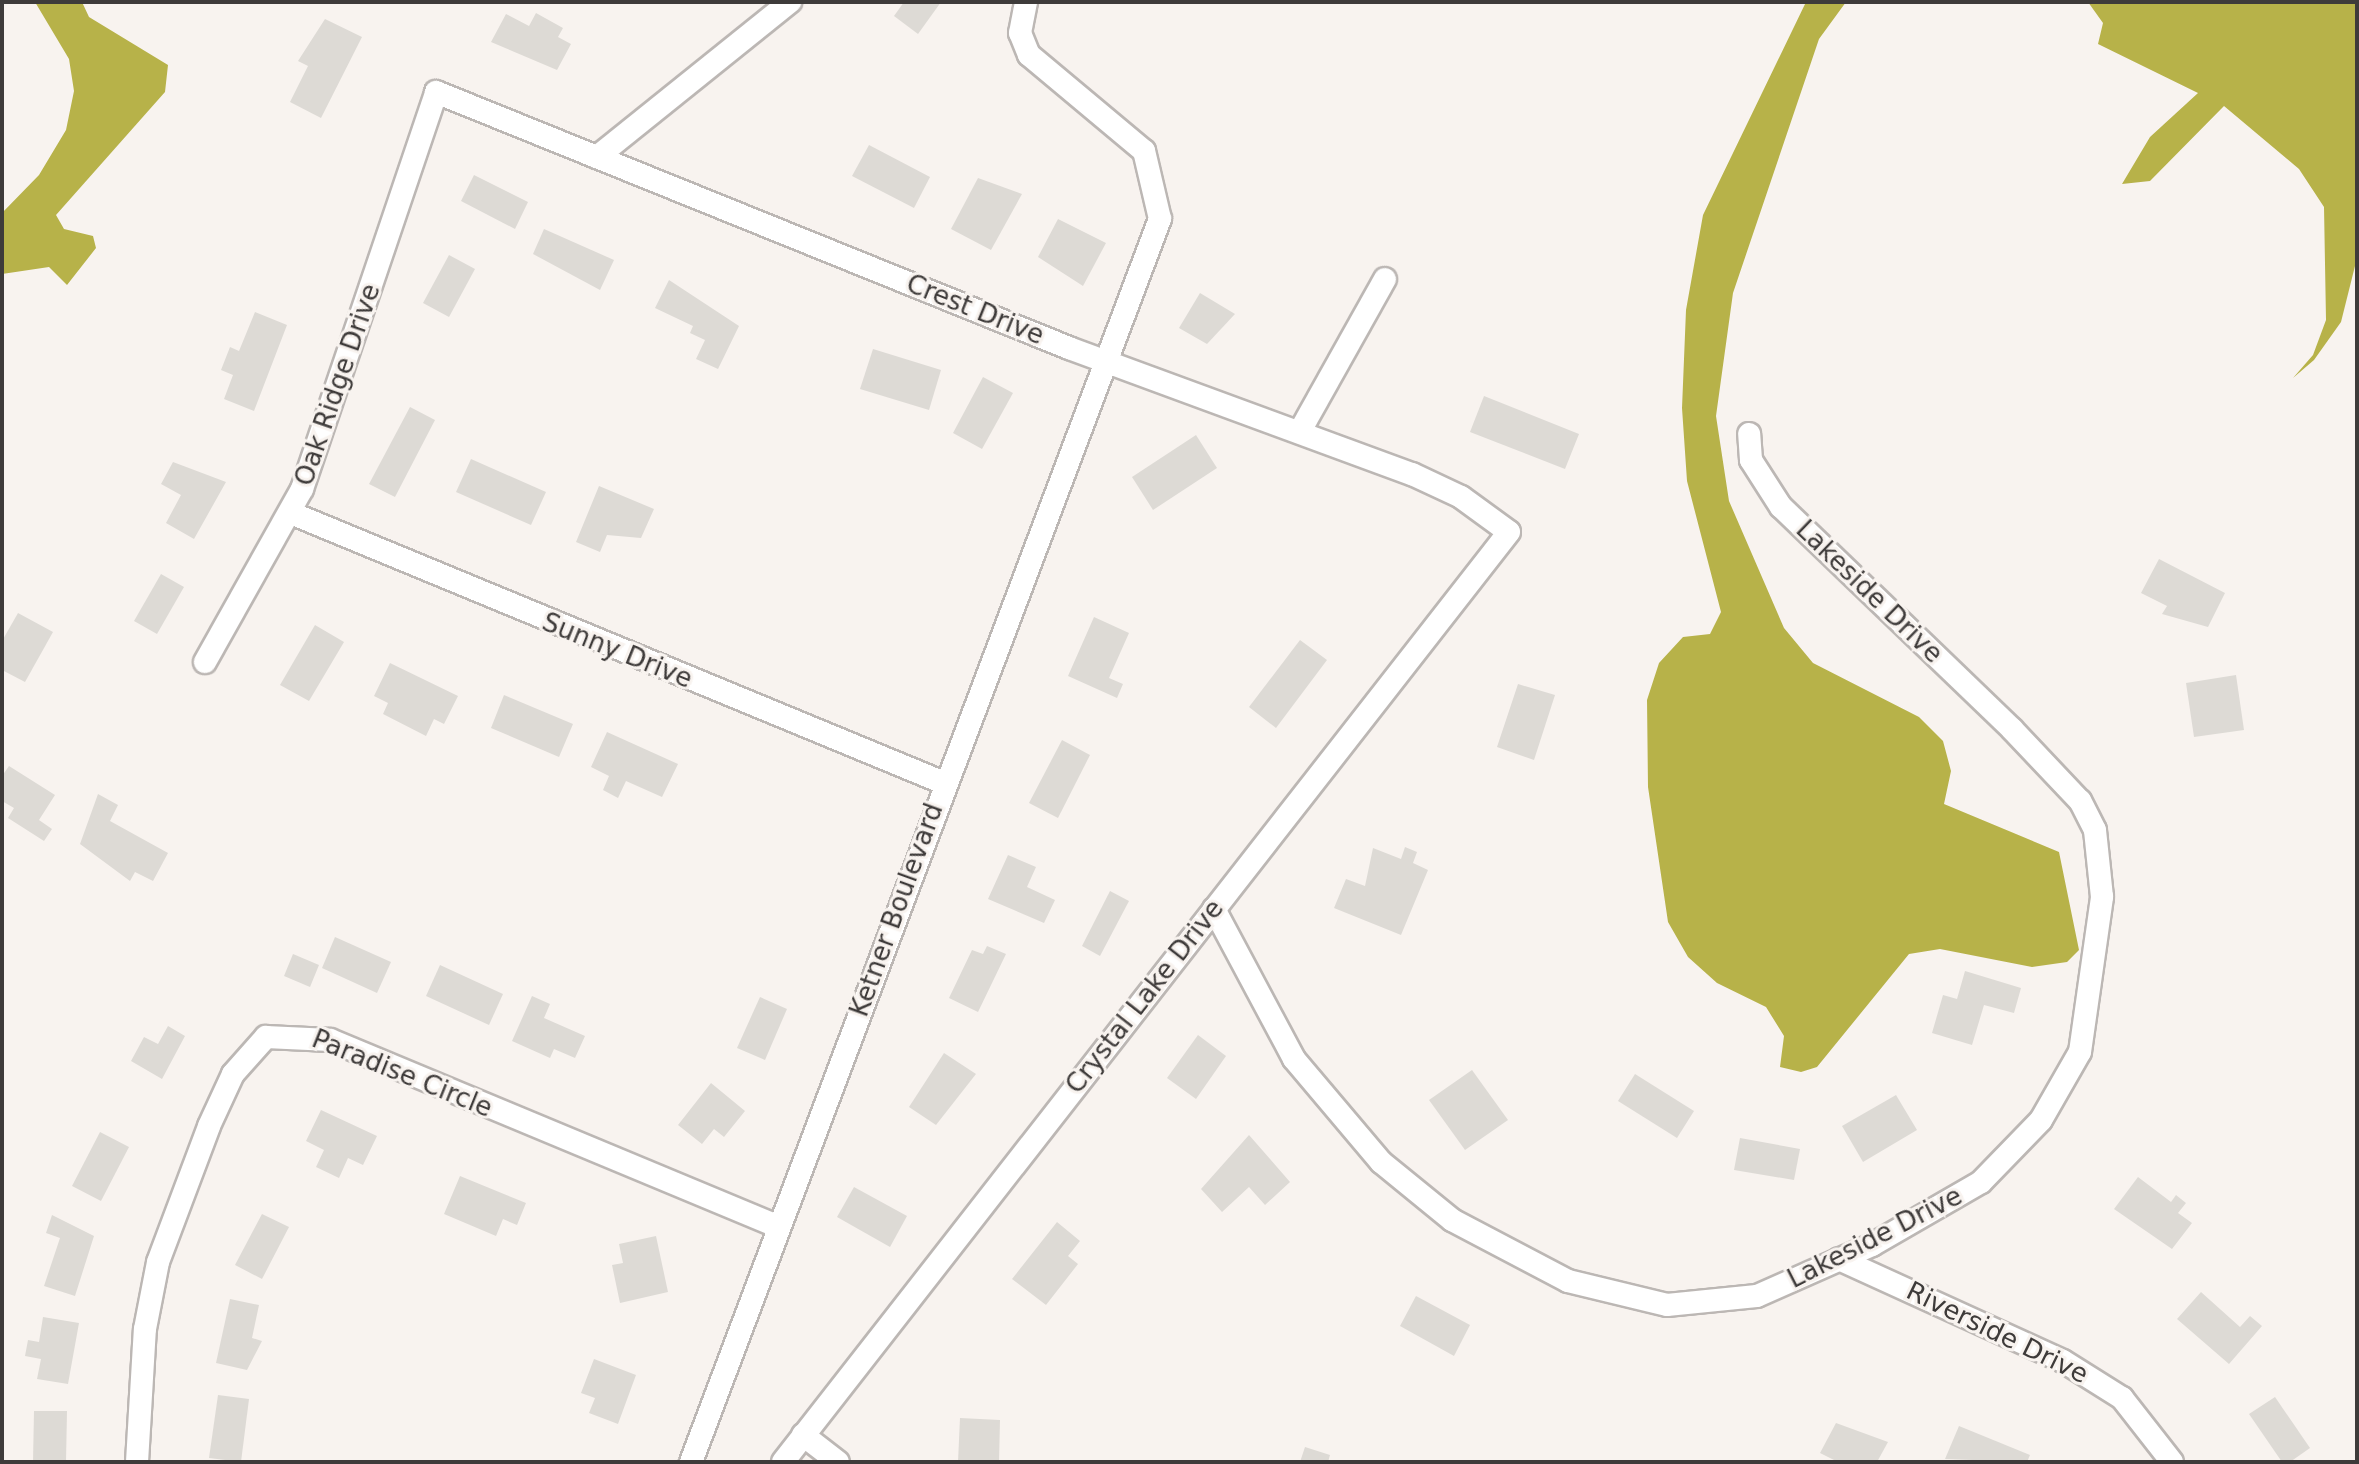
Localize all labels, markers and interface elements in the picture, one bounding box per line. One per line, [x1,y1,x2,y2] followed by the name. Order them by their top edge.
[902,268,1048,352] street label: Crest Drive
[289,280,387,490] street label: Oak Ridge Drive
[1789,514,1949,670] street label: Lakeside Drive
[537,607,697,695] street label: Sunny Drive
[844,799,950,1021] street label: Ketner Boulevard
[1060,894,1230,1100] street label: Crystal Lake Drive
[307,1024,497,1124] street label: Paradise Circle
[1783,1181,1967,1295] street label: Lakeside Drive
[1901,1276,2093,1390] street label: Riverside Drive

